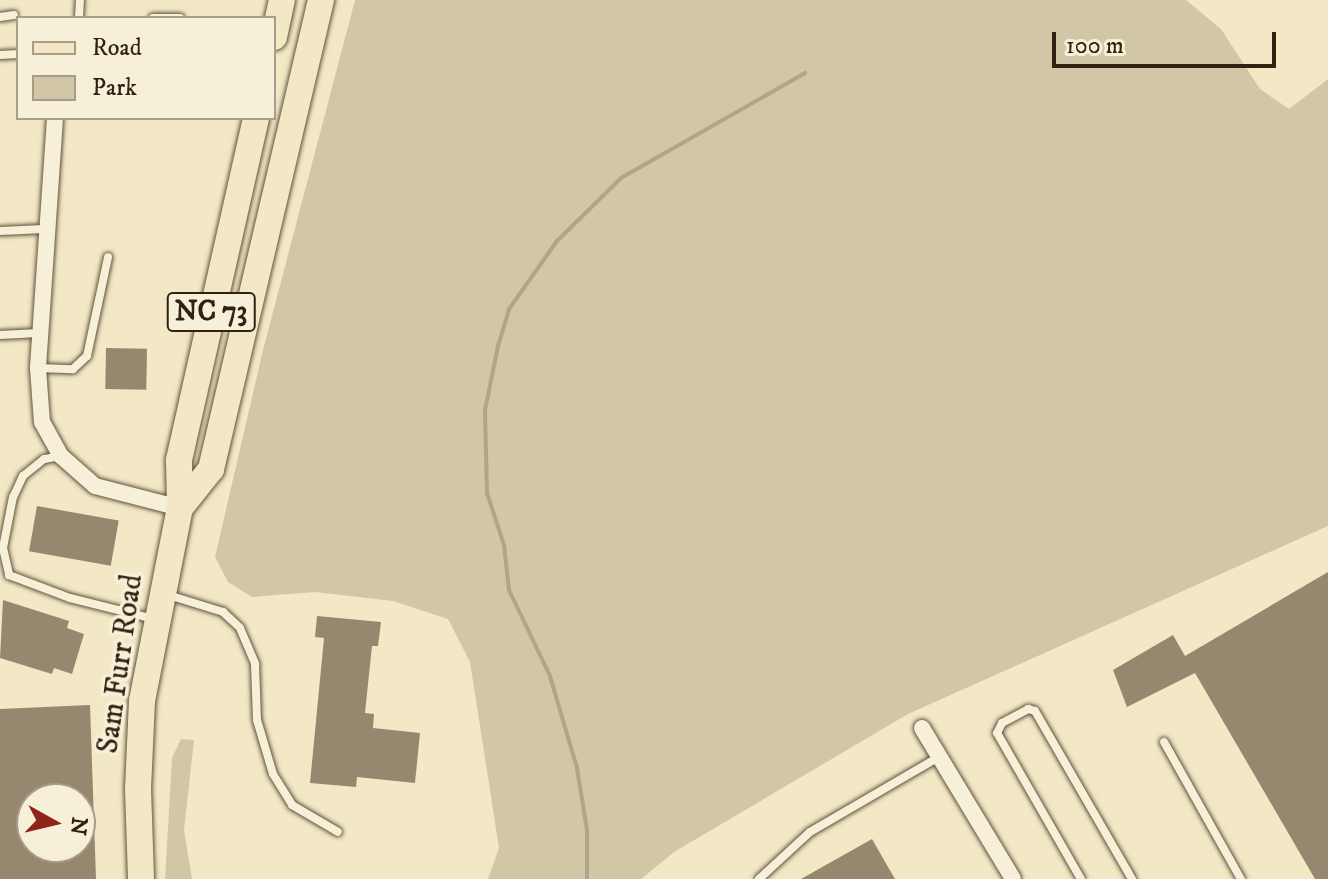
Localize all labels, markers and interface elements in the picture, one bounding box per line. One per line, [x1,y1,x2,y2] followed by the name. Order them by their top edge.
[16,16,276,120] legend
[1056,16,1280,66] scale bar
[1066,31,1124,61] text: 100 m
[92,33,142,63] text: Road
[92,73,137,103] text: Park
[165,288,257,336] road number: NC 73
[91,572,151,756] street label: Sam Furr Road
[16,783,96,863] north arrow
[64,815,93,837] text: N

